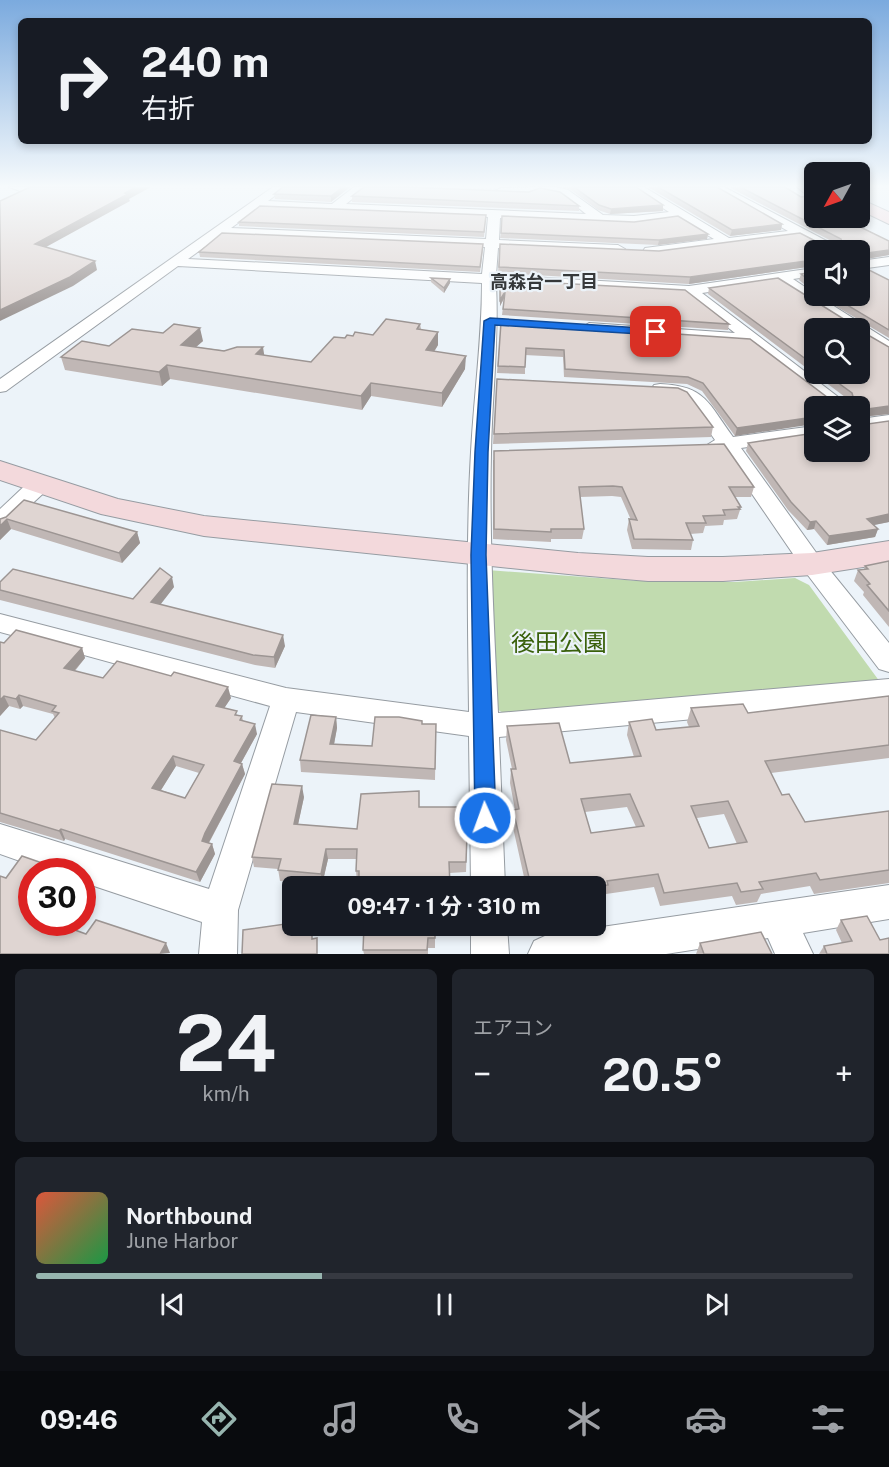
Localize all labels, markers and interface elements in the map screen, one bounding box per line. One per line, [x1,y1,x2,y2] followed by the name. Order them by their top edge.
[141,37,269,86] text: 240 m
[42,42,120,120] icon: right
[141,92,195,124] text: 右折
[804,162,870,228] north arrow
[804,162,870,462] map controls
[804,240,870,306] button: sound
[490,271,598,292] district label: 高森台一丁目
[630,306,681,357] pin
[639,315,672,348] icon: arrive
[804,318,870,384] button: search
[804,396,870,462] button: layers
[511,628,607,656] park label: 後田公園
[453,786,517,850] position arrow
[18,858,96,936] speed limit sign: 30
[347,893,541,919] text: 09:47 · 1 分 · 310 m
[176,997,276,1089] text: 24
[473,1016,553,1040] text: エアコン
[602,1048,724,1101] text: 20.5°
[473,1055,491,1093] text: −
[835,1055,853,1093] text: +
[202,1082,250,1106] text: km/h
[126,1203,252,1229] text: Northbound
[126,1229,238,1253] text: June Harbor
[156,1288,189,1321] icon: previous
[428,1288,461,1321] icon: pause
[700,1288,733,1321] icon: next
[198,1398,240,1440] icon: directions
[320,1398,362,1440] icon: music
[441,1398,483,1440] icon: phone
[563,1398,605,1440] icon: climate
[685,1398,727,1440] icon: car
[807,1398,849,1440] icon: filters
[40,1403,118,1435] text: 09:46

